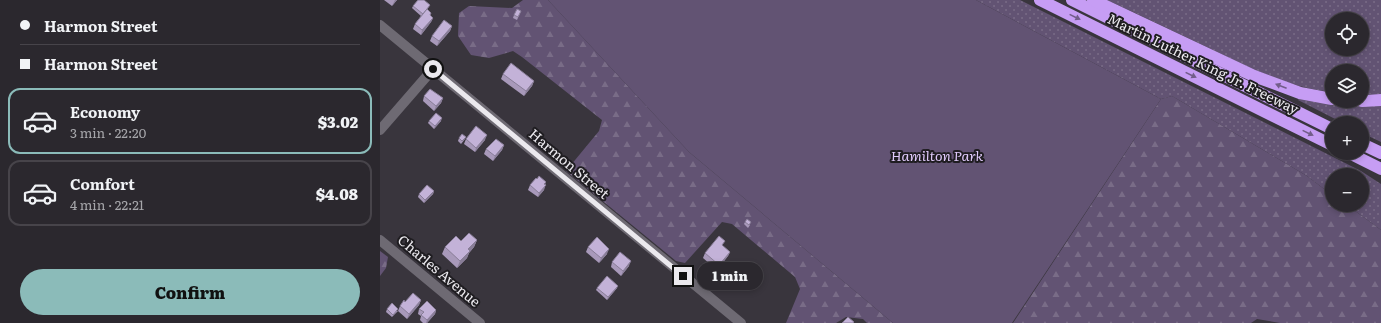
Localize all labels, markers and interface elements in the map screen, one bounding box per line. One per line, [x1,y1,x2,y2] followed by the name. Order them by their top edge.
[1104,8,1303,119] street label: Martin Luther King Jr. Freeway
[1325,12,1369,212] map controls
[1325,12,1369,56] button: locate
[44,14,158,37] text: Harmon Street
[1069,14,1081,20] one-way arrow
[44,52,158,75] text: Harmon Street
[424,60,442,78] route start
[1325,64,1369,108] button: layers
[1186,72,1197,78] one-way arrow
[1274,83,1286,89] one-way arrow
[70,100,140,123] text: Economy
[22,103,58,139] icon: car
[318,110,358,133] text: $3.02
[1325,116,1369,160] button: +
[70,123,146,142] text: 3 min · 22:20
[525,124,614,203] street label: Harmon Street
[1302,130,1314,136] one-way arrow
[891,145,983,165] park label: Hamilton Park
[1325,168,1369,212] button: −
[70,172,135,195] text: Comfort
[22,175,58,211] icon: car
[316,182,358,205] text: $4.08
[70,195,144,214] text: 4 min · 22:21
[394,230,485,311] street label: Charles Avenue
[697,262,763,290] callout: 1 min
[712,266,748,285] text: 1 min
[674,267,692,285] route end
[20,269,360,315] button: Confirm

